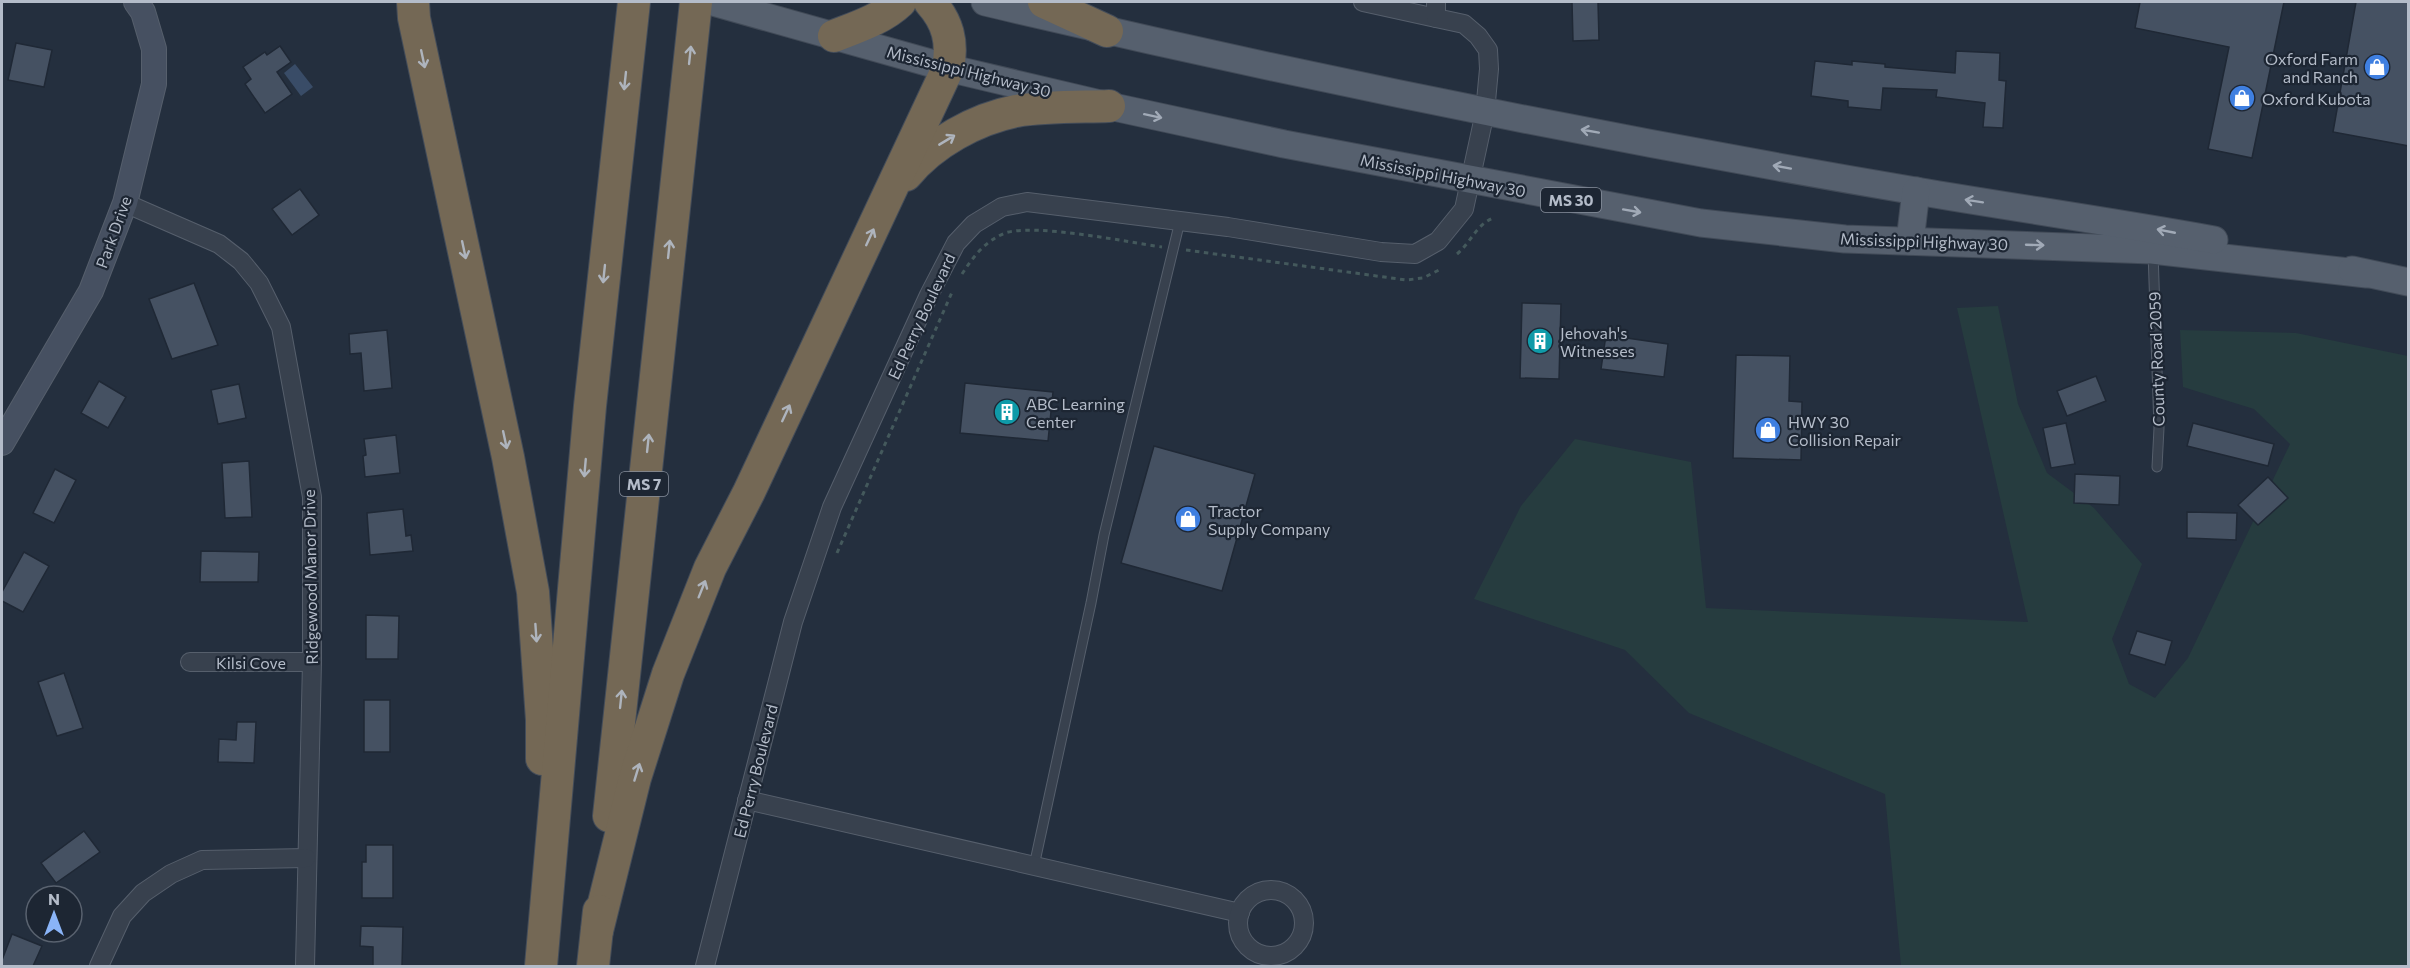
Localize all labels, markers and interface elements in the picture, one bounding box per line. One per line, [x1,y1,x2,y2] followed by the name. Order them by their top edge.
[885,41,1053,101] street label: Mississippi Highway 30
[685,46,696,66] one-way arrow
[418,49,429,68] one-way arrow
[2265,49,2358,86] place label: Oxford Farm and Ranch
[2362,52,2392,82] shop icon: Oxford Farm and Ranch
[619,70,630,90] one-way arrow
[2227,83,2257,113] shop icon: Oxford Kubota
[2262,89,2371,108] place label: Oxford Kubota
[1143,110,1162,122] one-way arrow
[1581,125,1600,136] one-way arrow
[938,134,955,146] one-way arrow
[1359,150,1527,200] street label: Mississippi Highway 30
[1772,161,1792,172] one-way arrow
[1541,188,1601,212] road number: MS 30
[91,193,135,271] street label: Park Drive
[1964,195,1984,206] one-way arrow
[1622,206,1641,217] one-way arrow
[2157,225,2177,236] one-way arrow
[864,228,876,246] one-way arrow
[1840,229,2008,253] street label: Mississippi Highway 30
[459,239,470,259] one-way arrow
[663,239,674,259] one-way arrow
[2025,239,2045,250] one-way arrow
[883,250,959,382] street label: Ed Perry Boulevard
[599,264,610,284] one-way arrow
[2144,291,2168,427] street label: County Road 2059
[1560,323,1635,360] place label: Jehovah's Witnesses
[1525,326,1555,356] building icon: Jehovah's Witnesses
[1026,394,1125,431] place label: ABC Learning Center
[992,397,1022,427] building icon: ABC Learning Center
[781,405,793,423] one-way arrow
[1788,412,1902,449] place label: HWY 30 Collision Repair
[1753,415,1783,445] shop icon: HWY 30 Collision Repair
[500,430,511,450] one-way arrow
[643,433,654,453] one-way arrow
[579,458,590,478] one-way arrow
[620,472,668,496] road number: MS 7
[299,489,321,665] street label: Ridgewood Manor Drive
[1208,501,1330,538] place label: Tractor Supply Company
[1173,504,1203,534] shop icon: Tractor Supply Company
[697,580,708,599] one-way arrow
[530,622,541,642] one-way arrow
[216,653,286,672] street label: Kilsi Cove
[616,690,627,710] one-way arrow
[729,702,781,840] street label: Ed Perry Boulevard
[632,763,643,782] one-way arrow
[24,884,84,944] north arrow
[48,889,60,908] text: N

